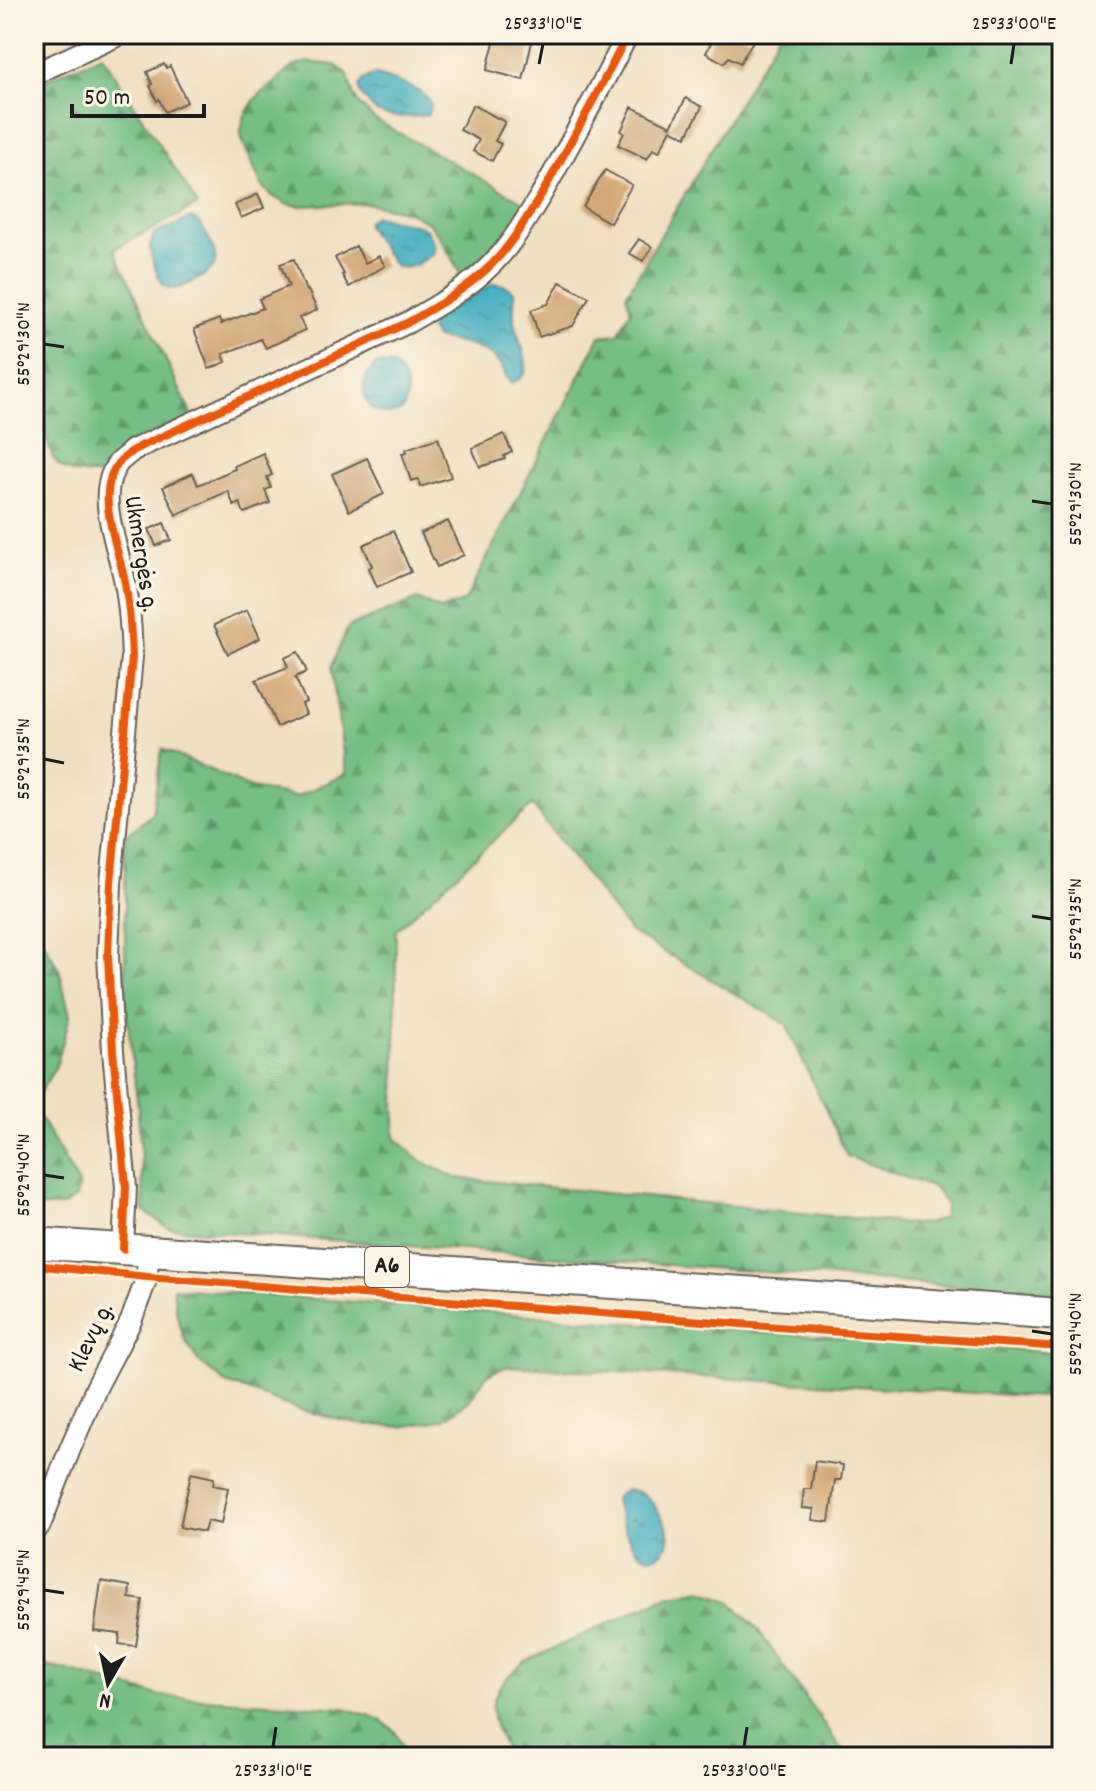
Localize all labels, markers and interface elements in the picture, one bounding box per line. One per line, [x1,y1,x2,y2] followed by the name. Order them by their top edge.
[504,11,582,39] text: 25°33'10"E
[972,11,1056,39] text: 25°33'00"E
[72,68,204,118] scale bar
[84,82,130,116] text: 50 m
[11,302,39,386] text: 55°29'30"N
[1063,462,1091,546] text: 55°29'30"N
[113,493,167,615] street label: Ukmergės g.
[11,718,39,800] text: 55°29'35"N
[1063,878,1091,960] text: 55°29'35"N
[11,1134,39,1216] text: 55°29'40"N
[365,1247,409,1287] road number: A6
[1063,1293,1091,1375] text: 55°29'40"N
[59,1297,125,1379] street label: Klevų g.
[11,1549,39,1631] text: 55°29'45"N
[68,1643,148,1723] north arrow
[98,1683,113,1715] text: N
[234,1758,312,1786] text: 25°33'10"E
[702,1758,786,1786] text: 25°33'00"E

